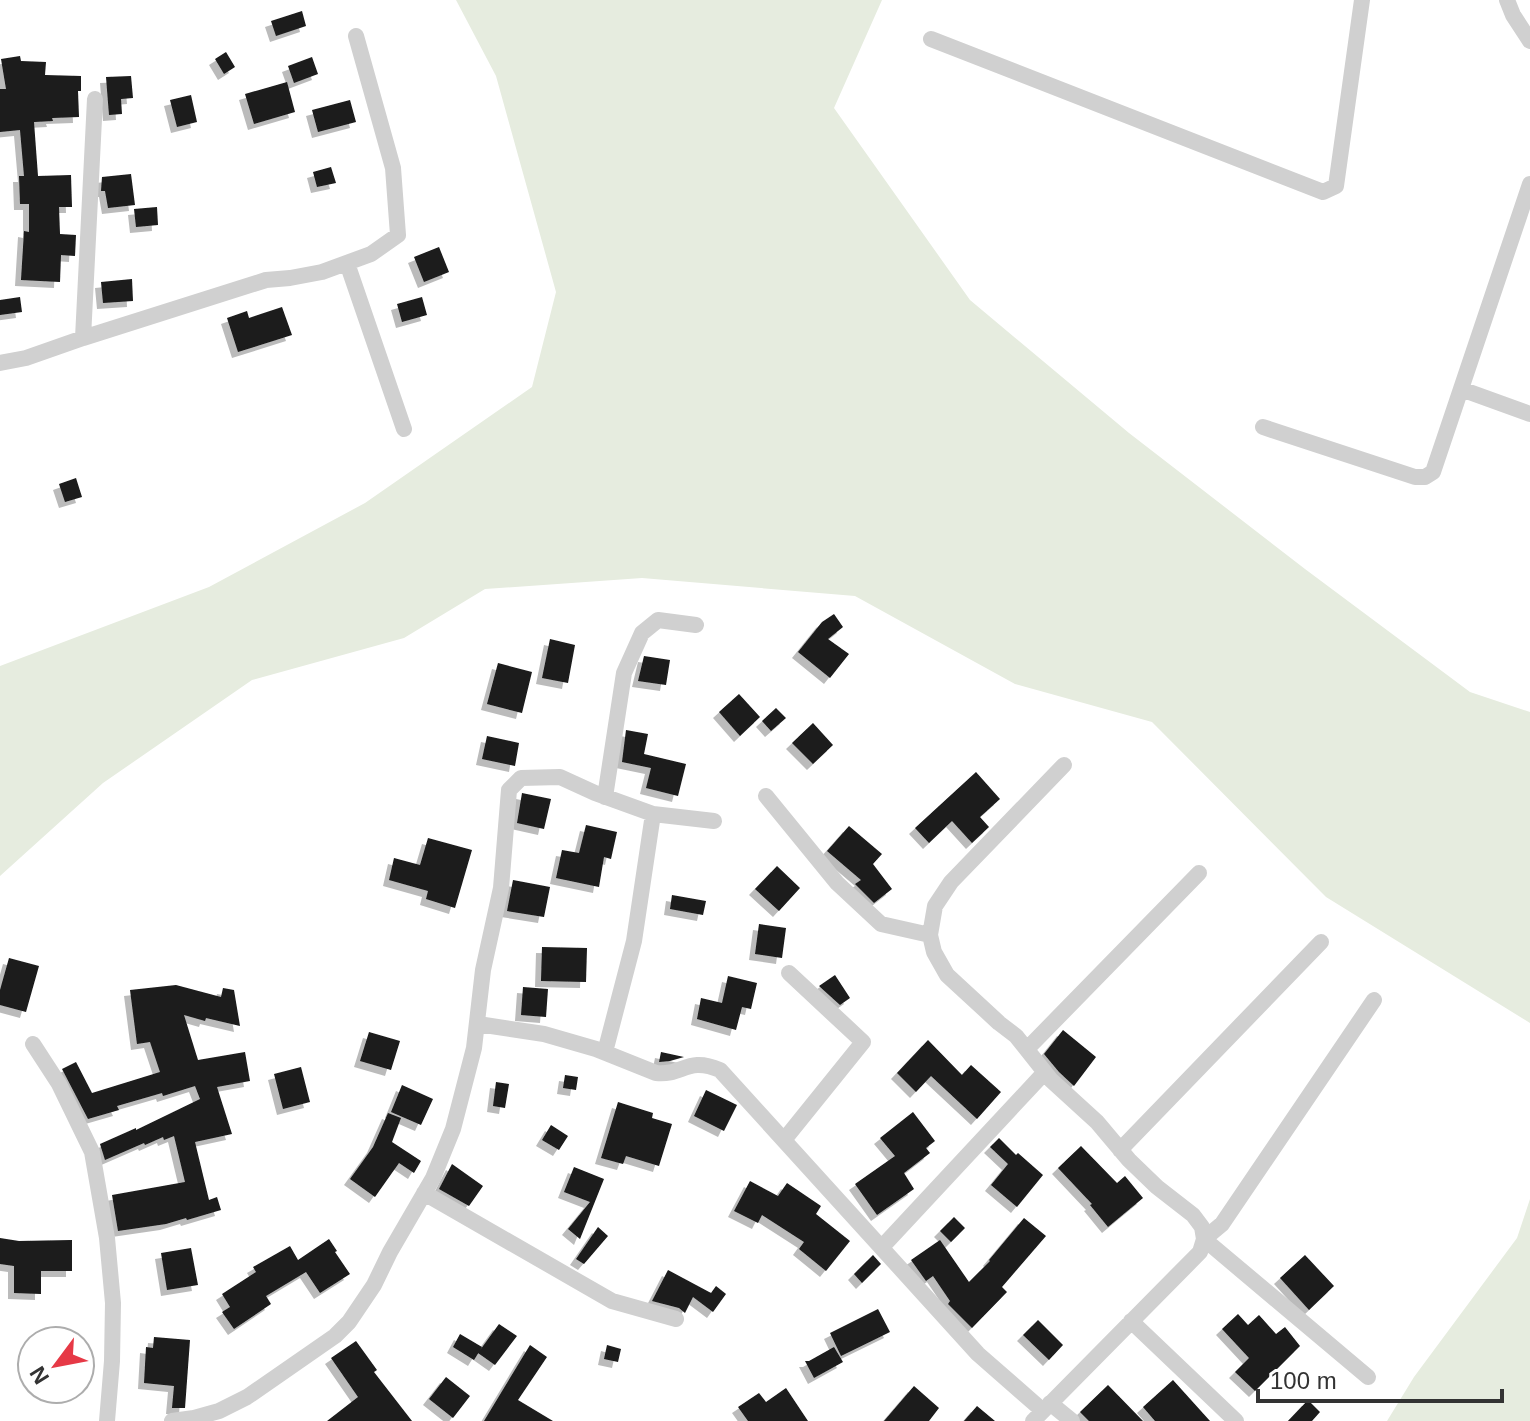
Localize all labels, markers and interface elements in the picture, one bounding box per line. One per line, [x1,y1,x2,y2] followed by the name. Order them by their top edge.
[16,1325,96,1405] north arrow
[1258,1353,1502,1403] scale bar
[25,1362,54,1389] text: N
[1270,1367,1337,1394] text: 100 m

